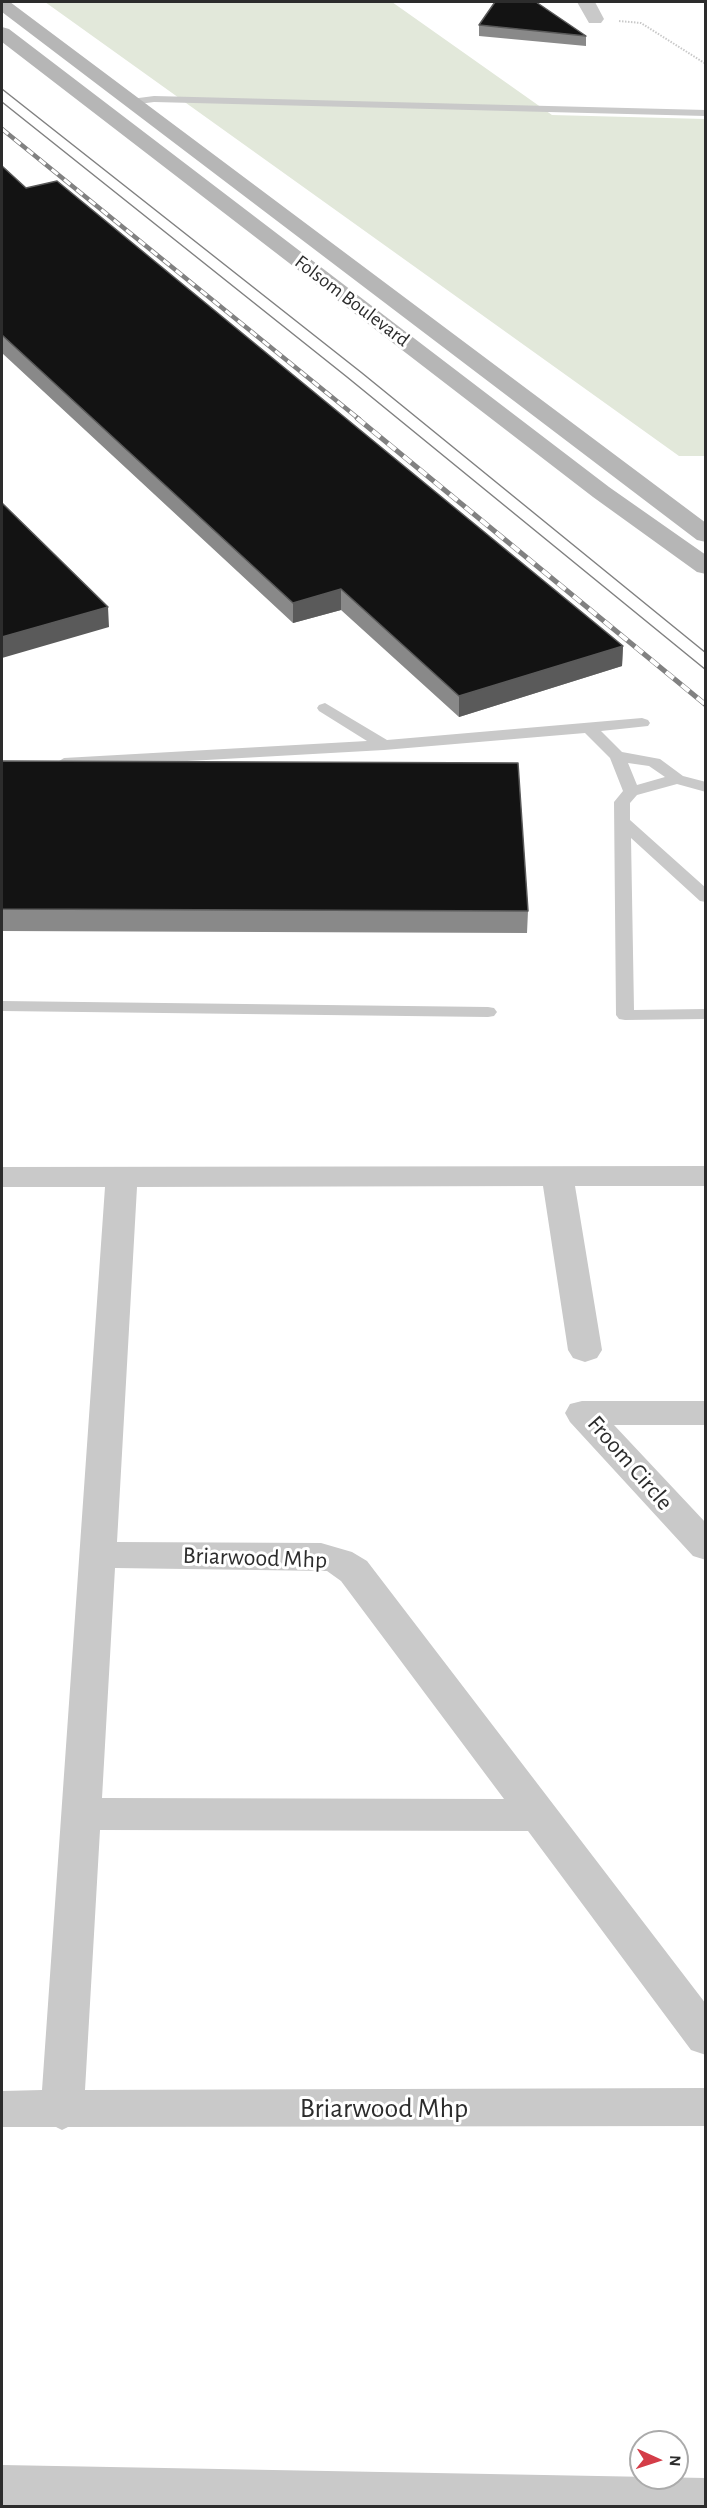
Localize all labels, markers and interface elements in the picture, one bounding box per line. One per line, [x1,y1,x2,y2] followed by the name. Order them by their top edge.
[290,250,414,352] street label: Folsom Boulevard
[581,1410,679,1516] street label: Froom Circle
[182,1541,328,1575] street label: Briarwood Mhp
[300,2092,468,2126] street label: Briarwood Mhp
[629,2430,689,2490] north arrow
[667,2455,683,2467] text: N

